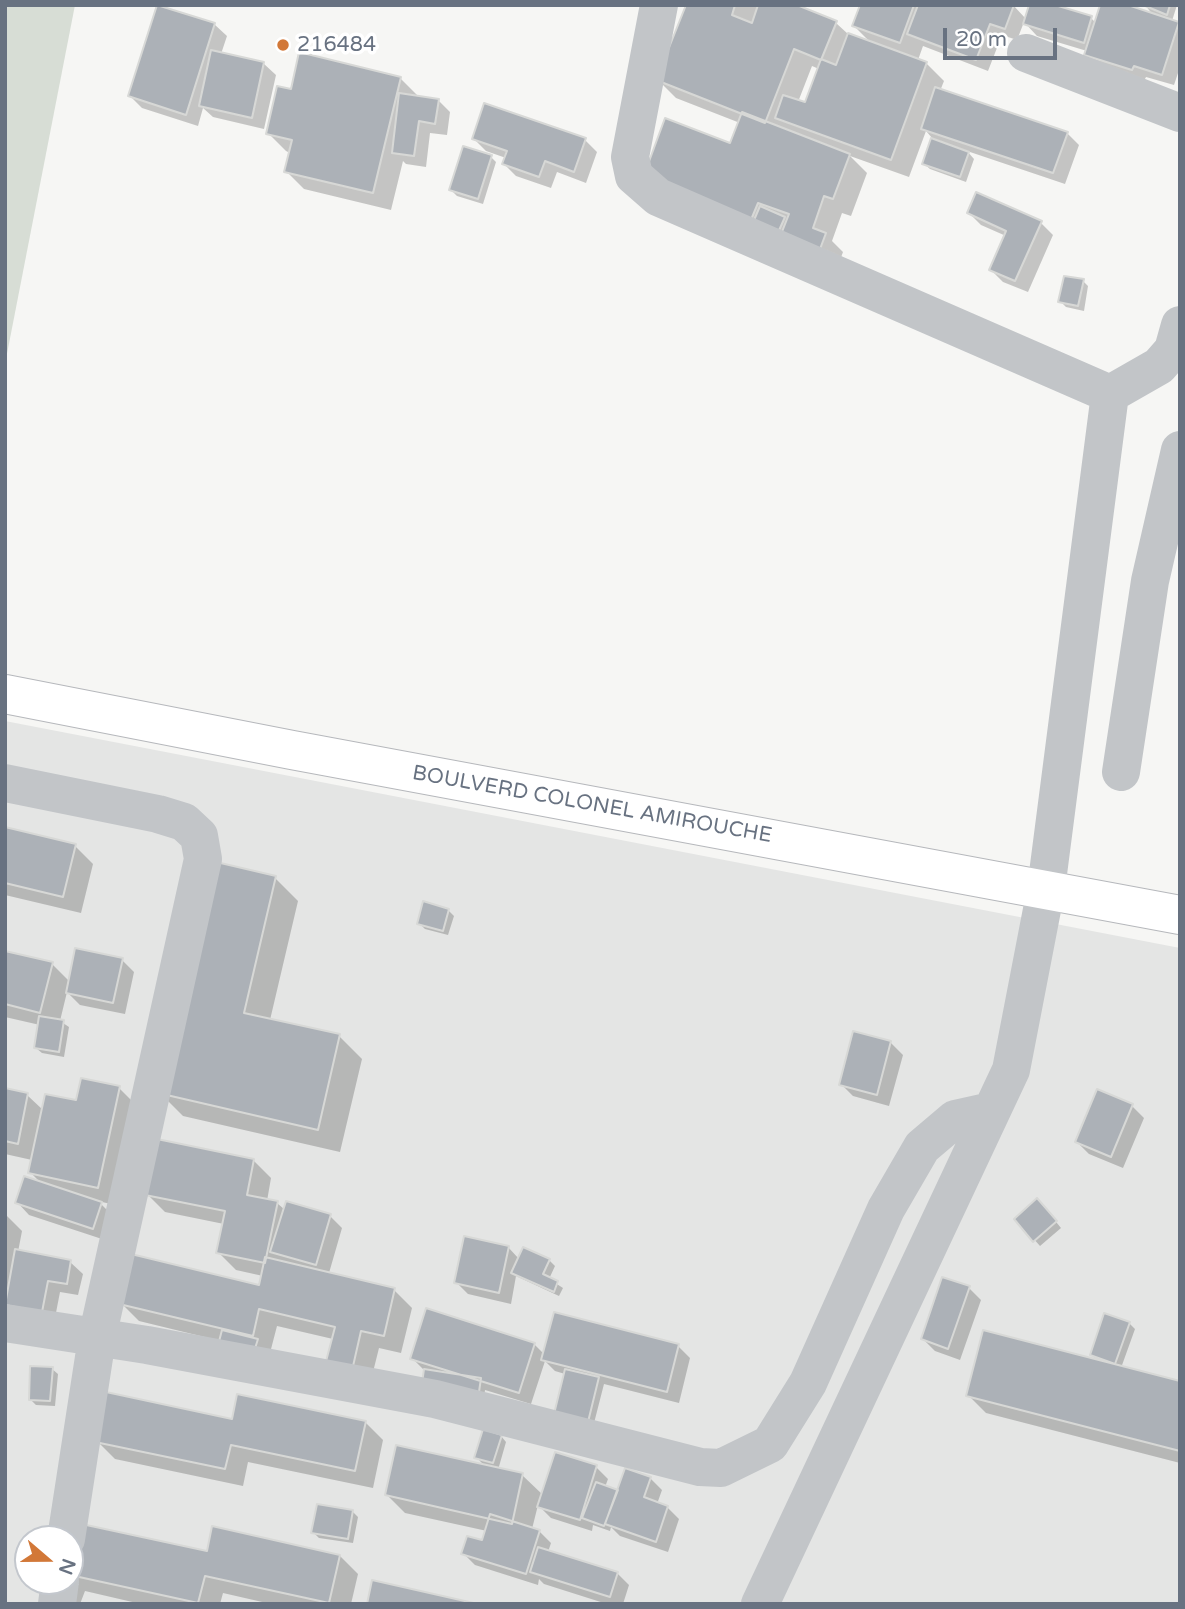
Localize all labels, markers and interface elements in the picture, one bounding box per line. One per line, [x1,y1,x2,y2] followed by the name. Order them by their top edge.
[947,14,1061,58] scale bar
[956,27,1007,52] text: 20 m
[297,32,376,58] place label: 216484
[275,37,291,53] marker: 216484
[410,761,774,849] street label: BOULVERD COLONEL AMIROUCHE
[14,1525,84,1595] north arrow
[54,1556,80,1577] text: N

